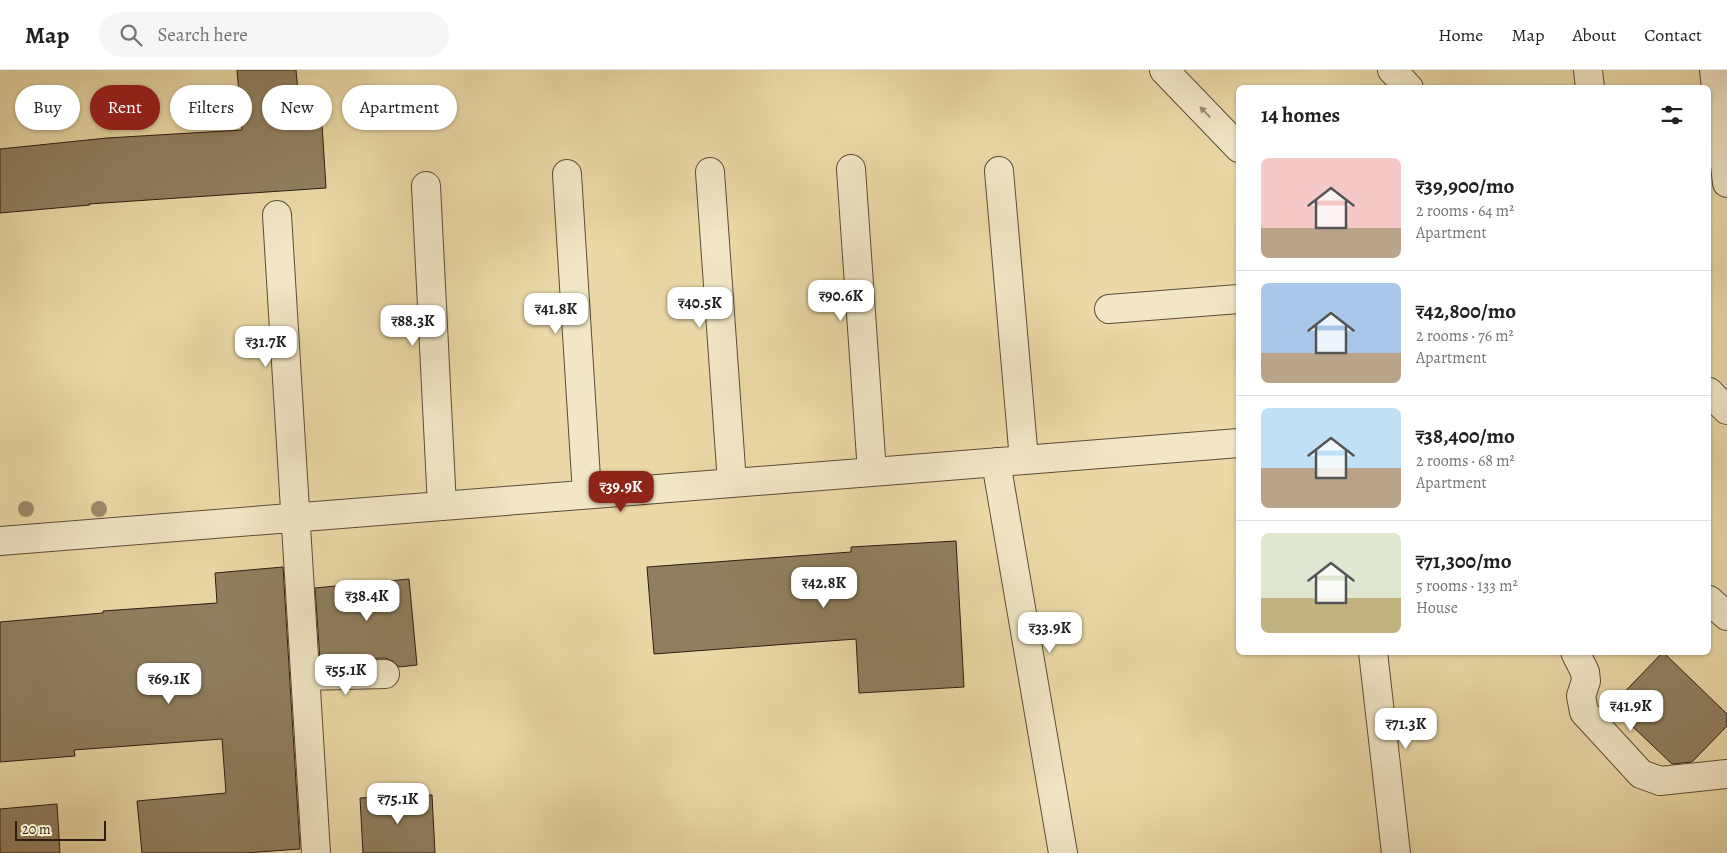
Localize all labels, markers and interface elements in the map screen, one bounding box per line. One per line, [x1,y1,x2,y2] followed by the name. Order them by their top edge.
[99,12,449,57] search box
[25,19,69,51] text: Map
[117,21,145,49] icon: search
[157,22,248,48] text: Search here
[1438,23,1483,47] text: Home
[1511,23,1544,47] text: Map
[1572,23,1616,47] text: About
[1644,23,1702,47] text: Contact
[15,85,80,130] chip: Buy
[90,85,160,130] chip: Rent
[170,85,252,130] chip: Filters
[262,85,332,130] chip: New
[342,85,457,130] chip: Apartment
[1261,101,1340,129] text: 14 homes
[1658,101,1686,129] icon: filters
[1199,107,1211,119] one-way arrow
[1416,172,1514,200] text: ₹39,900/mo
[1301,178,1361,238] icon: home
[1416,200,1514,222] text: 2 rooms · 64 m²
[1416,222,1487,244] text: Apartment
[800,280,882,322] pin: ₹90.6K
[819,285,863,307] text: ₹90.6K
[659,286,741,329] pin: ₹40.5K
[515,292,597,335] pin: ₹41.8K
[678,292,722,314] text: ₹40.5K
[1416,297,1516,325] text: ₹42,800/mo
[535,298,577,320] text: ₹41.8K
[1301,303,1361,363] icon: home
[372,304,454,347] pin: ₹88.3K
[391,310,435,332] text: ₹88.3K
[1416,325,1514,347] text: 2 rooms · 76 m²
[225,326,307,368] pin: ₹31.7K
[246,331,286,353] text: ₹31.7K
[1416,347,1487,369] text: Apartment
[1416,422,1515,450] text: ₹38,400/mo
[1301,428,1361,488] icon: home
[1416,450,1515,472] text: 2 rooms · 68 m²
[580,470,662,513] pin: ₹39.9K
[1416,472,1487,494] text: Apartment
[600,476,642,498] text: ₹39.9K
[1416,547,1512,575] text: ₹71,300/mo
[1301,553,1361,613] icon: home
[783,566,865,609] pin: ₹42.8K
[802,572,846,594] text: ₹42.8K
[1416,575,1518,597] text: 5 rooms · 133 m²
[326,580,408,622] pin: ₹38.4K
[346,585,388,607] text: ₹38.4K
[1416,597,1458,619] text: House
[1009,612,1091,654] pin: ₹33.9K
[1029,617,1071,639] text: ₹33.9K
[305,654,387,696] pin: ₹55.1K
[326,659,366,681] text: ₹55.1K
[128,662,210,705] pin: ₹69.1K
[148,668,190,690] text: ₹69.1K
[1590,690,1672,732] pin: ₹41.9K
[1610,695,1652,717] text: ₹41.9K
[1365,708,1447,750] pin: ₹71.3K
[1386,713,1426,735] text: ₹71.3K
[357,782,439,825] pin: ₹75.1K
[378,788,418,810] text: ₹75.1K
[15,818,106,841] scale bar
[22,820,51,839] text: 20 m

